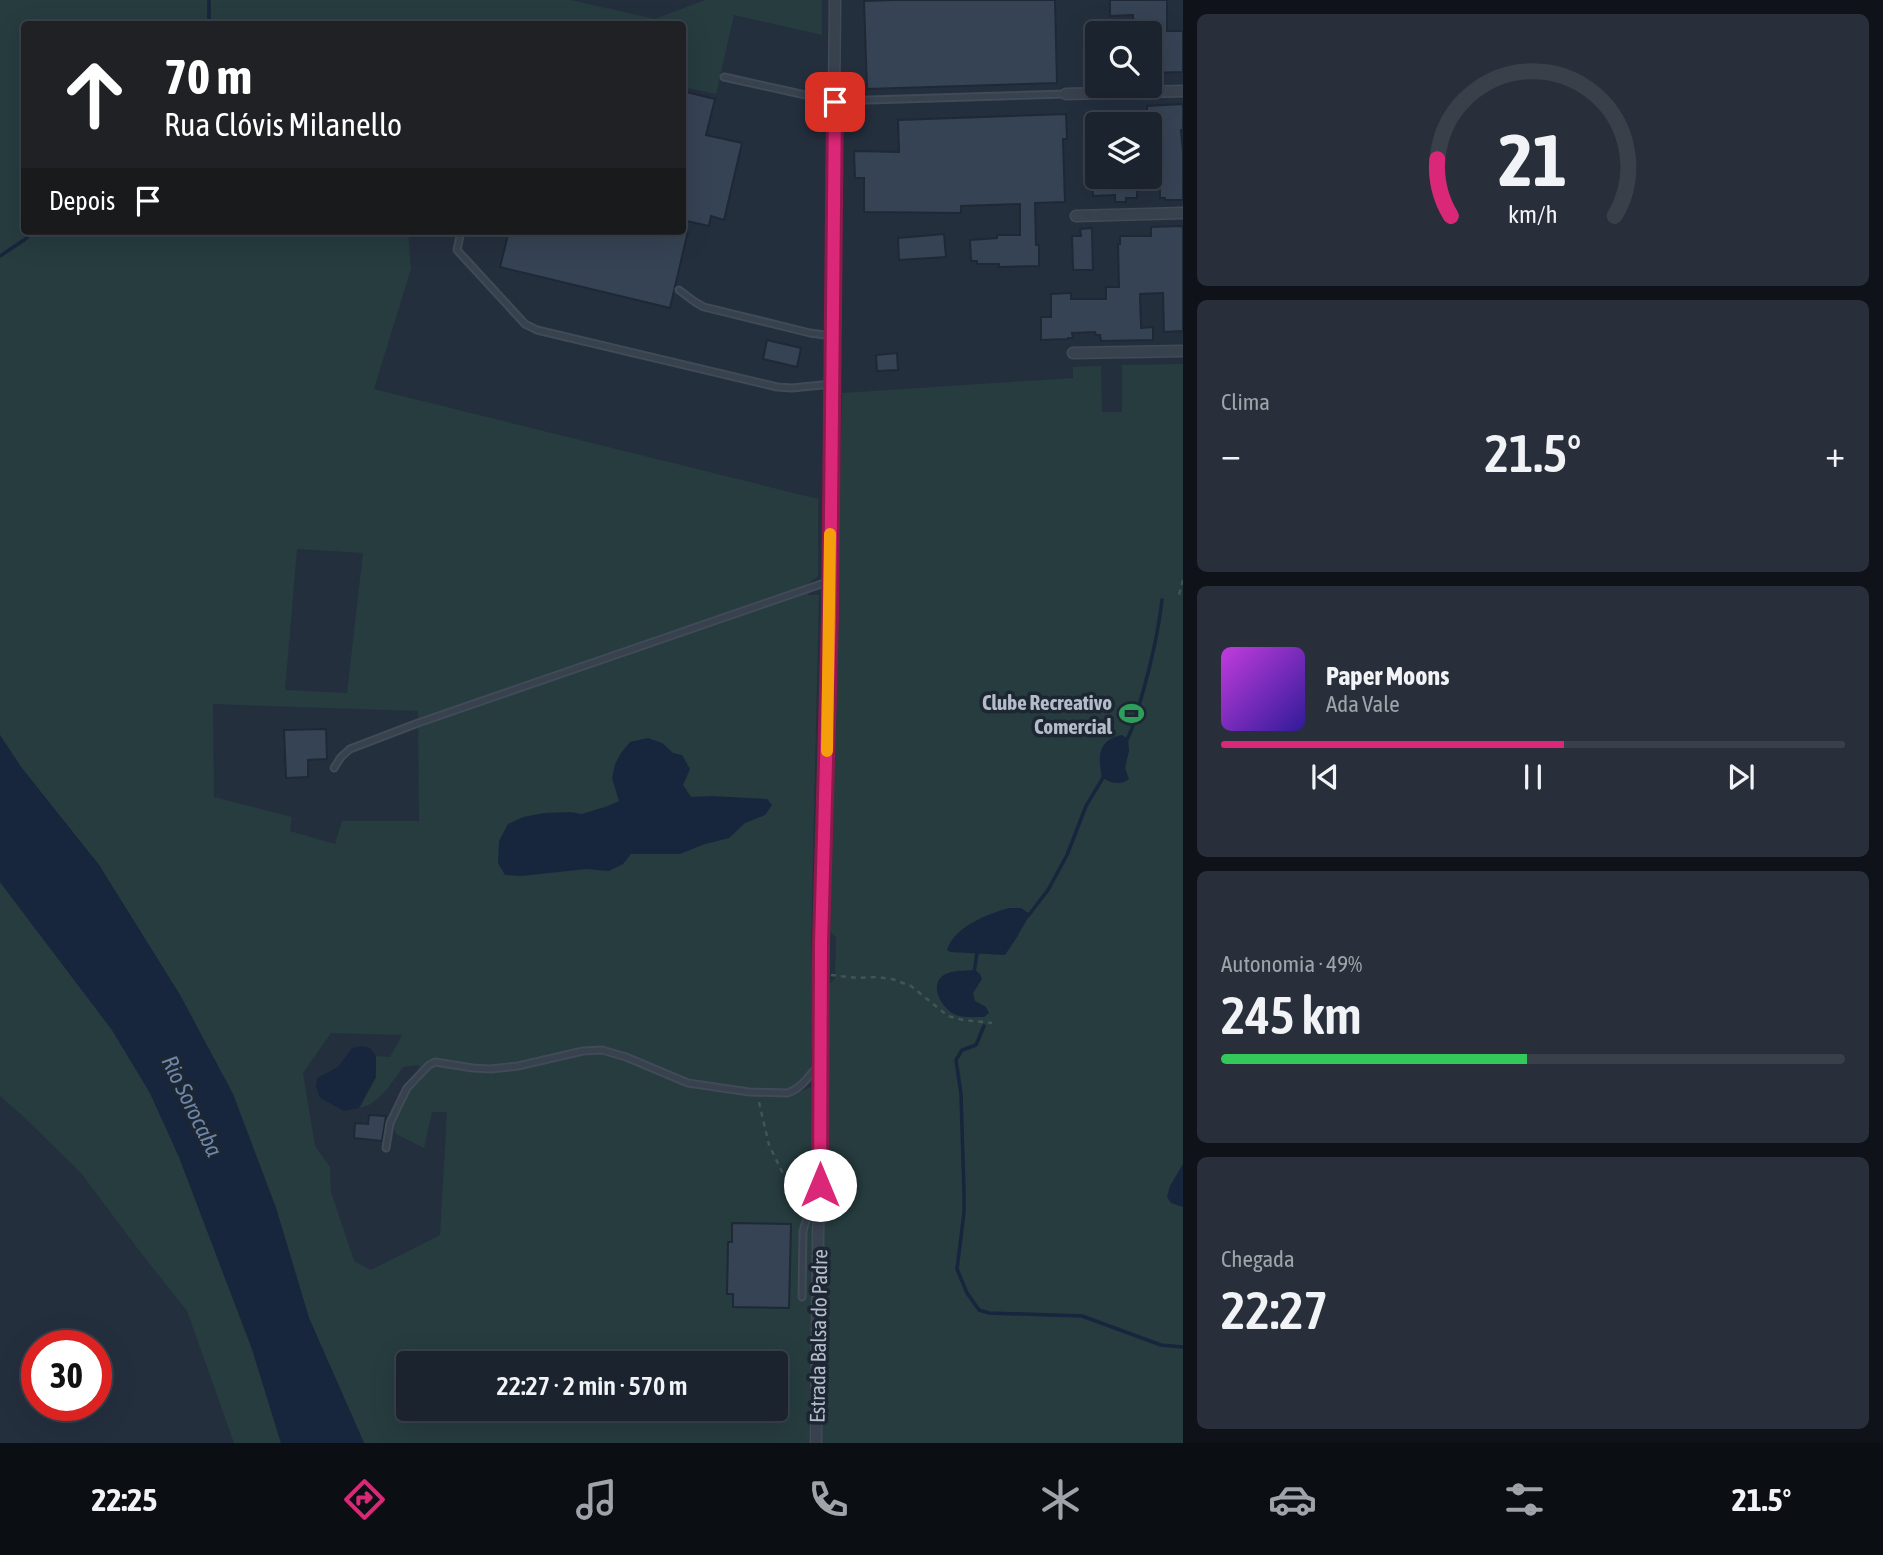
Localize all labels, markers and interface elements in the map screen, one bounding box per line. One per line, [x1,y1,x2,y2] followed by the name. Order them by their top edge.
[1085,21,1162,189] map controls
[1085,21,1162,98] button: search
[164,48,252,104] text: 70 m
[49,49,140,140] icon: ahead
[805,72,865,132] pin
[816,83,854,121] icon: arrive
[164,106,402,143] text: Rua Clóvis Milanello
[1085,112,1162,189] button: layers
[1499,118,1567,201] text: 21
[129,182,167,220] icon: arrive
[49,186,115,216] text: Depois
[1508,200,1558,228] text: km/h
[1221,389,1270,415] text: Clima
[1485,423,1581,483] text: 21.5°
[1221,432,1241,475] text: −
[1825,432,1845,475] text: +
[1326,661,1449,691] text: Paper Moons
[982,690,1112,738] place label: Clube Recreativo Comercial
[1326,691,1400,717] text: Ada Vale
[1118,700,1146,728] sports icon: Clube Recreativo Comercial
[1306,758,1344,796] icon: previous
[1514,758,1552,796] icon: pause
[1722,758,1760,796] icon: next
[1221,951,1362,977] text: Autonomia · 49%
[1221,985,1362,1045] text: 245 km
[156,1051,228,1161] water label: Rio Sorocaba
[783,1148,857,1222] position arrow
[1221,1246,1295,1272] text: Chegada
[804,1249,832,1423] street label: Estrada Balsa do Padre
[1221,1280,1328,1340] text: 22:27
[21,1330,112,1421] speed limit sign: 30
[497,1371,687,1401] text: 22:27 · 2 min · 570 m
[340,1475,389,1524] icon: directions
[572,1475,621,1524] icon: music
[804,1475,853,1524] icon: phone
[1036,1475,1085,1524] icon: climate
[1268,1475,1317,1524] icon: car
[1500,1475,1549,1524] icon: filters
[91,1481,157,1518] text: 22:25
[1732,1481,1791,1518] text: 21.5°

